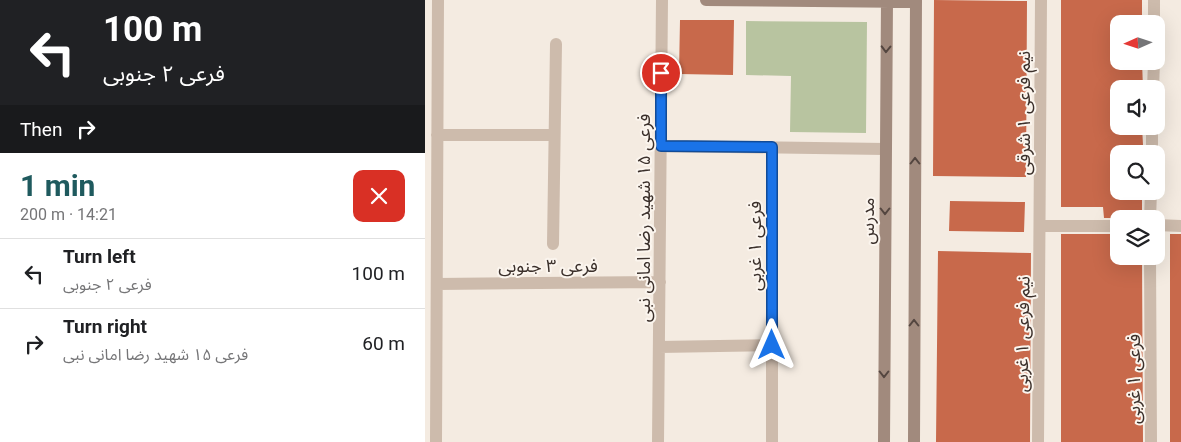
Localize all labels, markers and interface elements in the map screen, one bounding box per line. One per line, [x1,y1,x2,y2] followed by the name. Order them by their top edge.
[103,9,202,50] text: 100 m
[1110,15,1165,70] north arrow
[1110,15,1165,265] map controls
[20,20,85,85] icon: left
[881,45,891,53] one-way arrow
[1013,51,1037,175] street label: نیم فرعی ۱ شرقی
[640,52,682,94] pin
[647,59,675,87] icon: arrive
[103,61,225,86] text: فرعی ۲ جنوبی
[1110,80,1165,135] button: sound
[633,114,655,322] street label: فرعی ۱۵ شهید رضا امانی نبی
[72,115,100,143] icon: right
[20,118,62,141] text: Then
[1110,145,1165,200] button: search
[910,157,920,164] one-way arrow
[20,168,95,203] text: 1 min
[353,170,405,222] button: close
[857,198,879,244] street label: مدرس
[744,201,766,291] street label: فرعی ۱ غربی
[20,205,117,224] text: 200 m · 14:21
[880,208,890,215] one-way arrow
[1110,210,1165,265] button: layers
[63,245,136,268] text: Turn left
[498,255,598,277] street label: فرعی ۳ جنوبی
[20,260,48,288] icon: left
[352,262,405,285] text: 100 m
[63,275,152,294] text: فرعی ۲ جنوبی
[1010,276,1037,392] street label: نیم فرعی ۱ غربی
[63,315,147,338] text: Turn right
[745,318,797,370] position arrow
[909,319,919,327] one-way arrow
[20,330,48,358] icon: right
[362,332,405,355] text: 60 m
[1123,334,1145,424] street label: فرعی ۱ غربی
[63,345,248,364] text: فرعی ۱۵ شهید رضا امانی نبی
[879,370,889,378] one-way arrow

